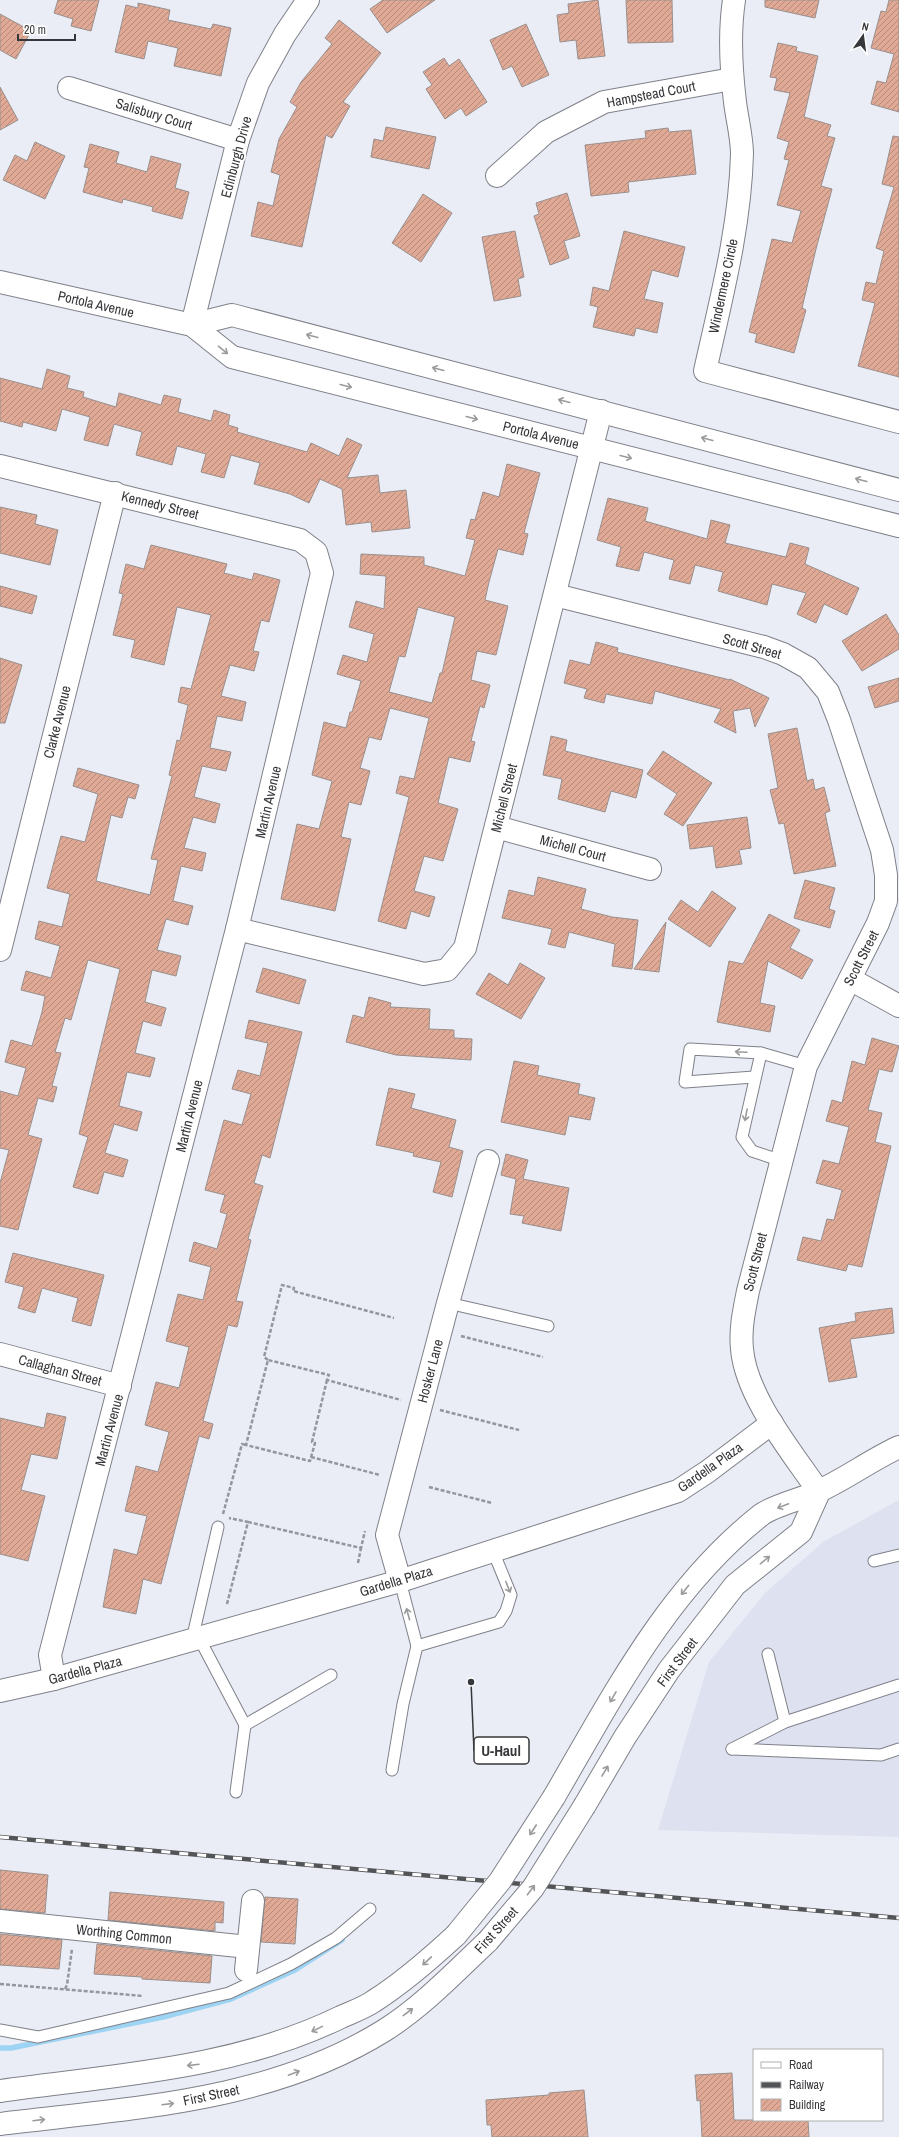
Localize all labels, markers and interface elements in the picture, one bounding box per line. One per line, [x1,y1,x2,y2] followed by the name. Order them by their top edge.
[18,16,75,42] scale bar
[843,16,883,56] north arrow
[861,19,870,34] text: N
[24,22,46,38] text: 20 m
[605,77,697,111] street label: Hampstead Court
[114,94,194,134] street label: Salisbury Court
[216,114,256,200] street label: Edinburgh Drive
[704,237,742,335] street label: Windermere Circle
[56,286,136,322] street label: Portola Avenue
[306,332,319,339] one-way arrow
[217,345,228,354] one-way arrow
[432,364,445,372] one-way arrow
[340,383,353,390] one-way arrow
[557,397,570,405] one-way arrow
[466,414,479,422] one-way arrow
[501,417,581,453] street label: Portola Avenue
[701,435,714,443] one-way arrow
[619,453,632,461] one-way arrow
[855,476,868,483] one-way arrow
[119,487,201,523] street label: Kennedy Street
[721,629,783,663] street label: Scott Street
[39,684,75,760] street label: Clarke Avenue
[487,762,521,834] street label: Michell Street
[251,764,285,840] street label: Martin Avenue
[538,831,608,865] street label: Michell Court
[839,927,883,989] street label: Scott Street
[735,1048,748,1055] one-way arrow
[171,1078,207,1154] street label: Martin Avenue
[742,1109,750,1122] one-way arrow
[739,1231,771,1293] street label: Scott Street
[413,1337,447,1405] street label: Hosker Lane
[16,1350,104,1390] street label: Callaghan Street
[91,1392,127,1468] street label: Martin Avenue
[674,1438,747,1496] street label: Gardella Plaza
[777,1502,789,1510] one-way arrow
[760,1556,771,1565] one-way arrow
[357,1561,435,1601] street label: Gardella Plaza
[504,1580,512,1592] one-way arrow
[681,1584,690,1595] one-way arrow
[404,1607,412,1620] one-way arrow
[653,1634,701,1690] street label: First Street
[46,1651,124,1688] street label: Gardella Plaza
[608,1691,616,1703] one-way arrow
[474,1737,529,1764] callout: U-Haul
[481,1740,521,1761] text: U-Haul
[601,1765,609,1777] one-way arrow
[529,1824,537,1835] one-way arrow
[526,1884,535,1895] one-way arrow
[470,1903,522,1957] street label: First Street
[75,1920,173,1948] street label: Worthing Common
[422,1957,432,1966] one-way arrow
[402,2008,413,2016] one-way arrow
[311,2026,323,2033] one-way arrow
[753,2049,883,2121] legend
[789,2057,813,2073] text: Road
[187,2061,200,2069] one-way arrow
[287,2068,299,2076] one-way arrow
[789,2077,824,2093] text: Railway
[181,2080,241,2110] street label: First Street
[789,2097,826,2113] text: Building
[161,2100,174,2107] one-way arrow
[32,2116,45,2123] one-way arrow

